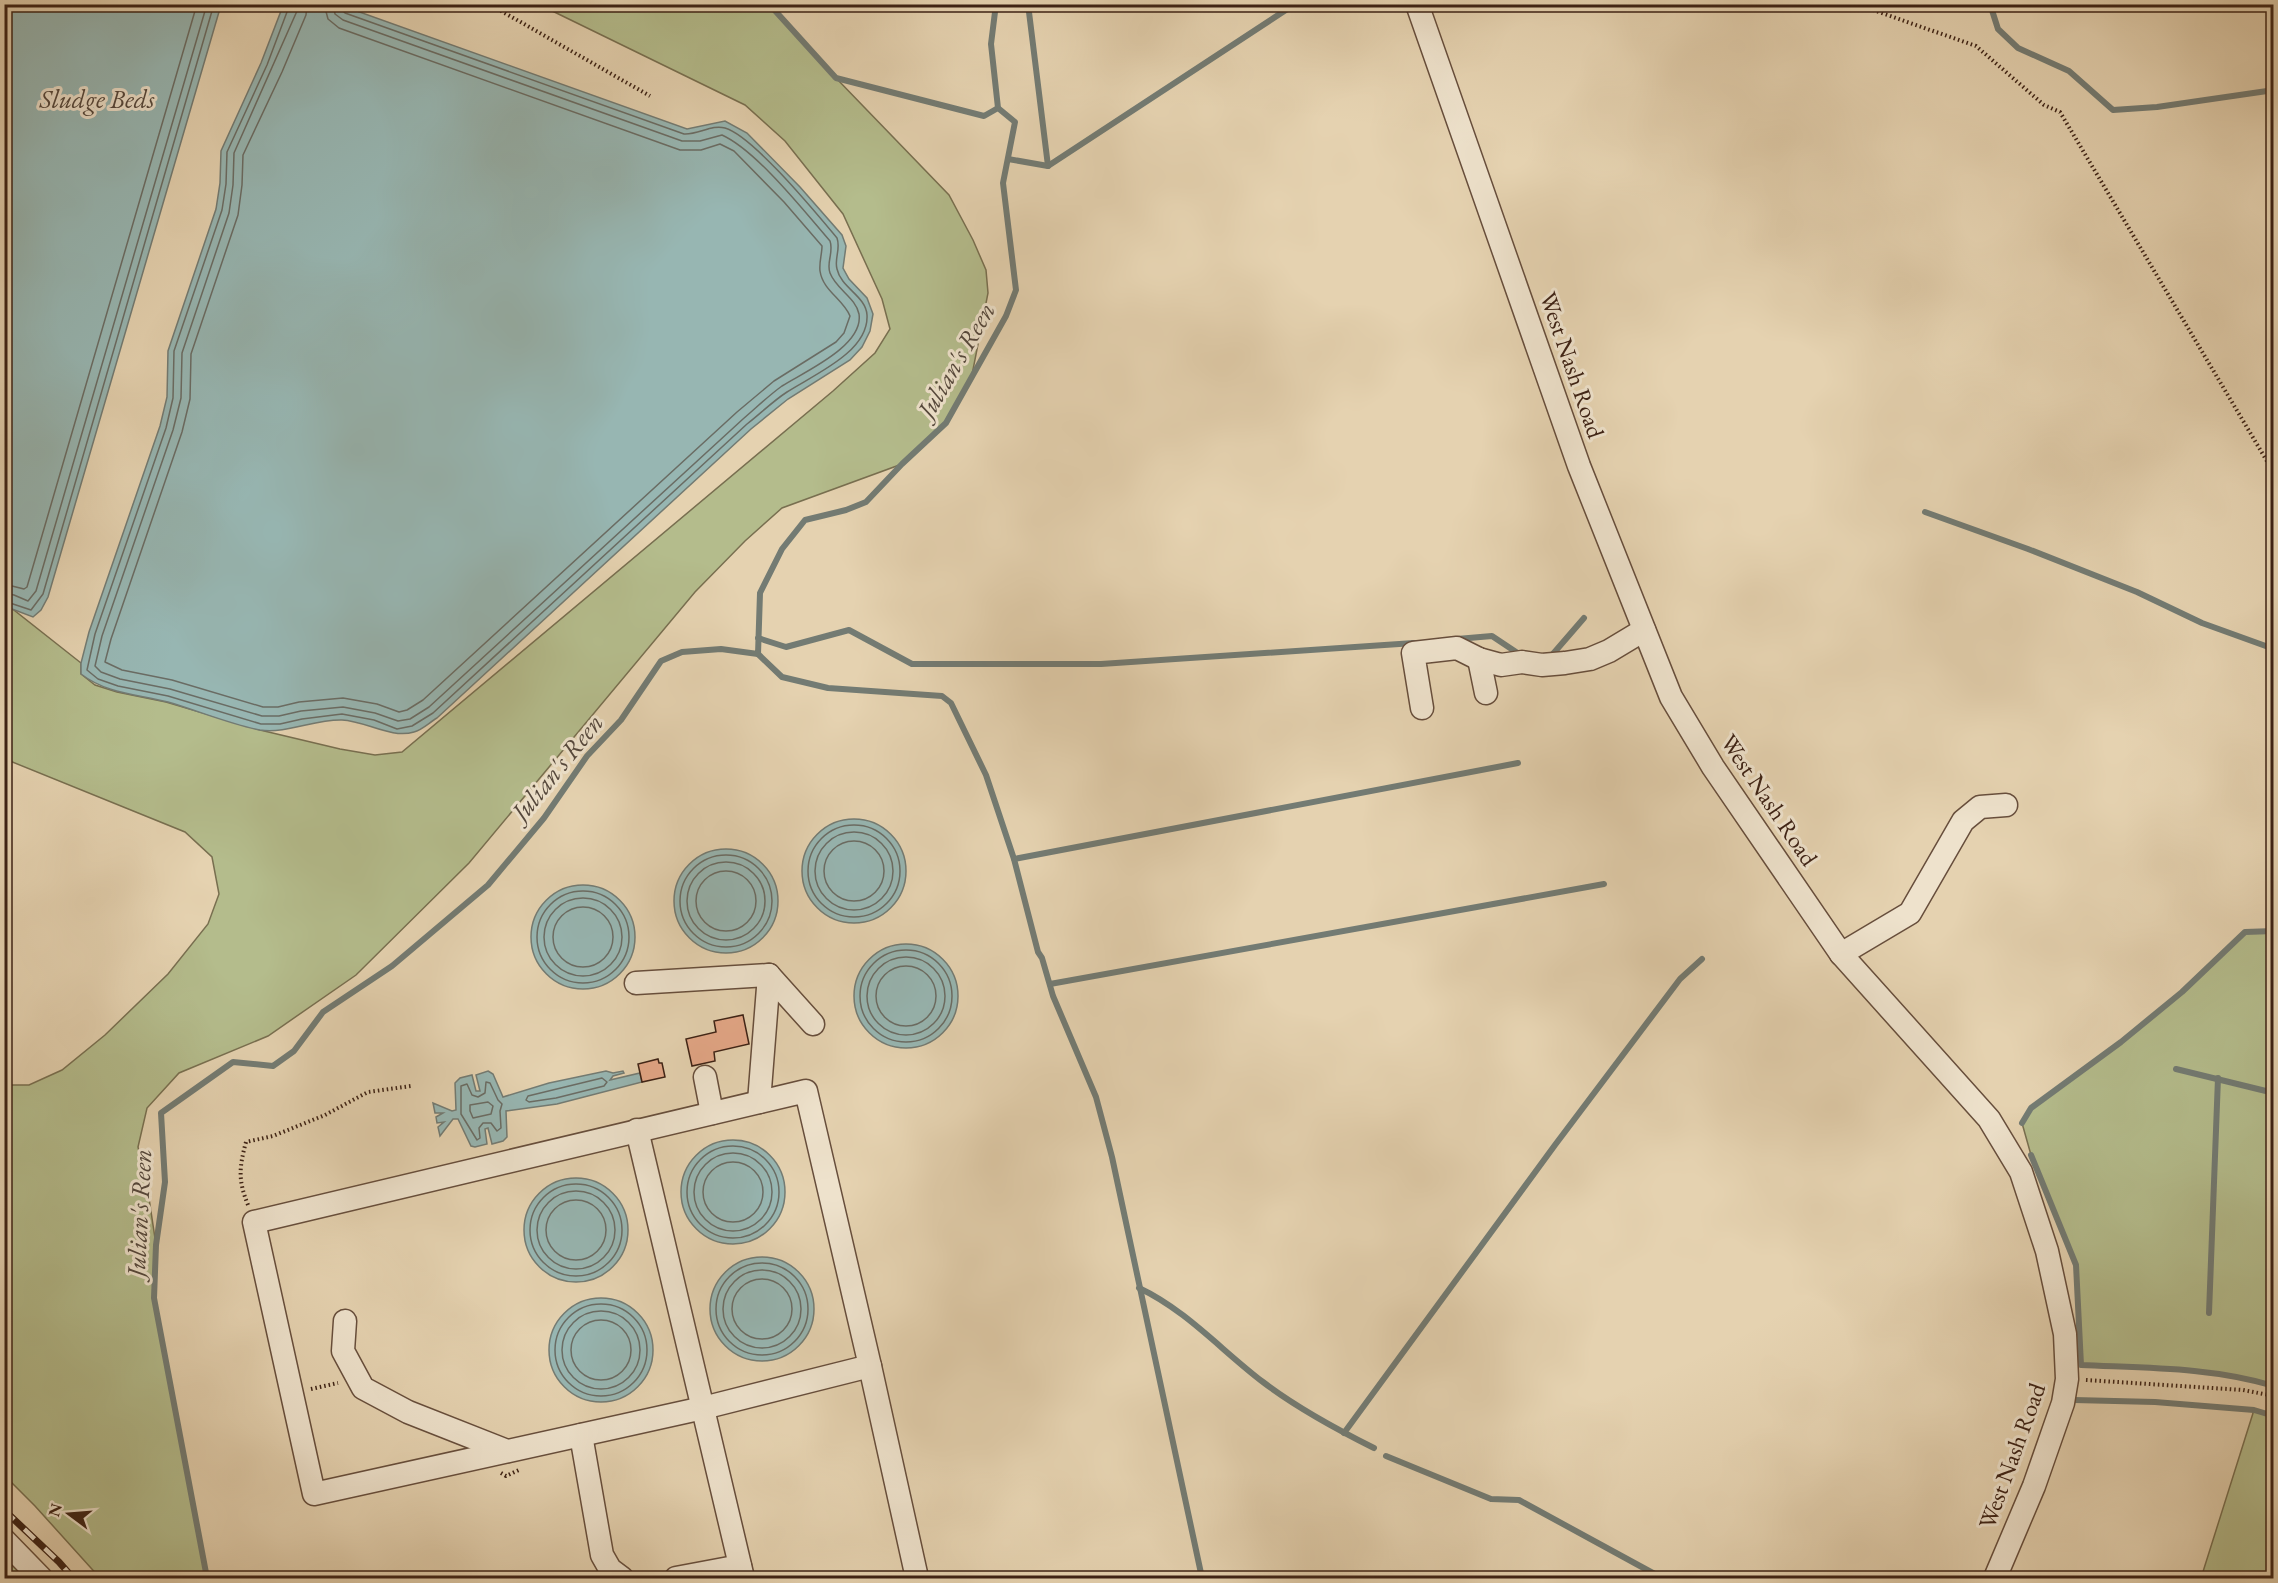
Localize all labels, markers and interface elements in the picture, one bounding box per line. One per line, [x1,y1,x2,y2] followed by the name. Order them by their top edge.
[39,82,155,116] water label: Sludge Beds
[1533,288,1612,443] street label: West Nash Road
[907,296,1003,428] water label: Julian's Reen
[500,707,611,831] water label: Julian's Reen
[1714,728,1825,872] street label: West Nash Road
[118,1148,159,1283] water label: Julian's Reen
[1971,1378,2053,1533] street label: West Nash Road
[39,1484,99,1544] north arrow
[43,1501,67,1519] text: N

